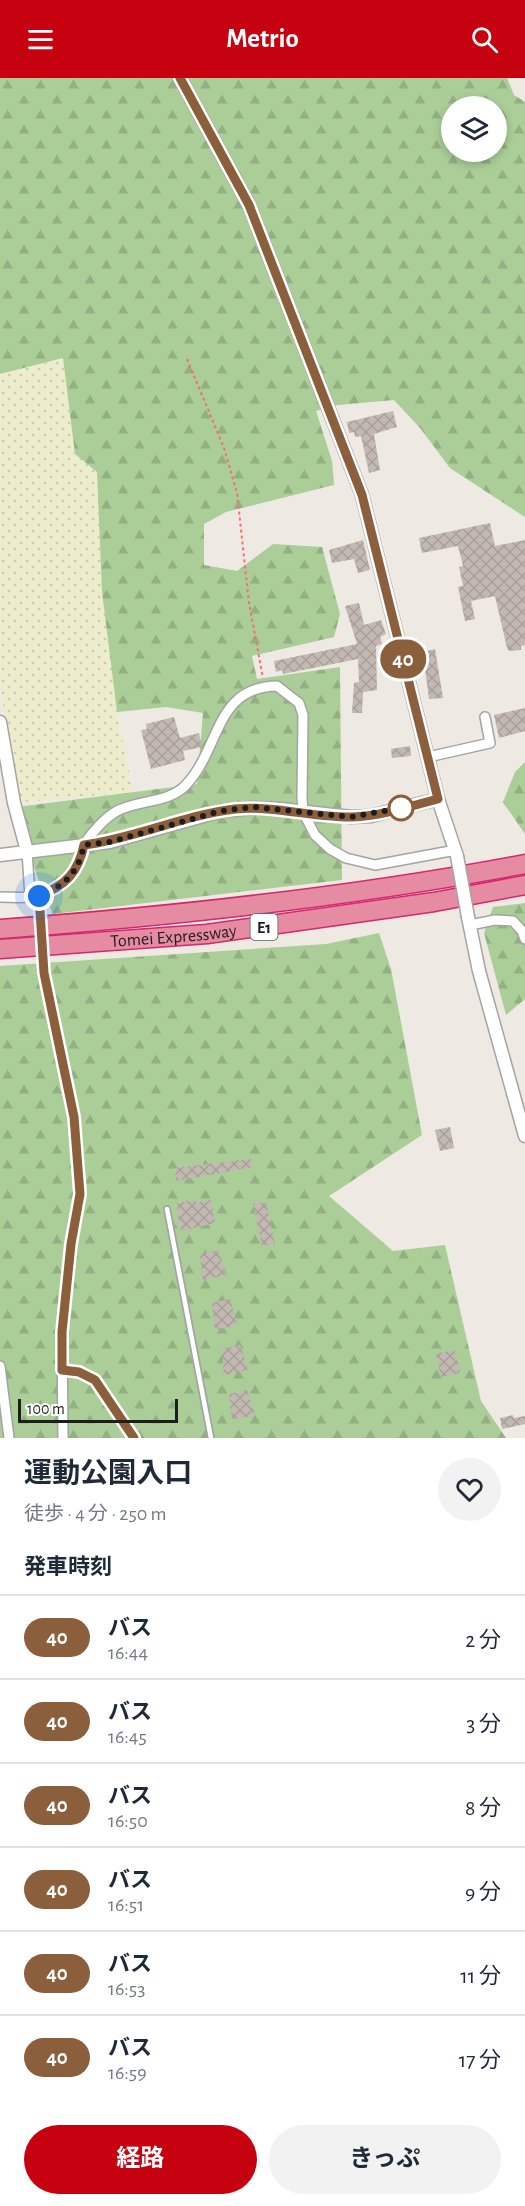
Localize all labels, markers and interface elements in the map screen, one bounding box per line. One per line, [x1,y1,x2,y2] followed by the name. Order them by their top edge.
[24,23,57,56] icon: menu
[468,23,501,56] icon: search
[226,25,299,52] text: Metrio
[441,96,507,162] map controls
[441,96,507,162] button: layers
[376,640,430,678] line badge: 40
[392,649,414,670] text: 40
[388,795,414,821] unlabelled marker
[24,881,54,911] your location
[250,914,278,940] road number: E1
[110,922,238,951] street label: Tomei Expressway
[18,1396,178,1424] scale bar
[27,1401,65,1417] text: 100 m
[438,1458,501,1521] button: heart
[24,1460,192,1488] text: 運動公園入口
[24,1504,167,1524] text: 徒歩 · 4 分 · 250 m
[24,1556,112,1578] text: 発車時刻
[108,1617,152,1639] text: バス
[46,1627,68,1648] text: 40
[465,1629,501,1651] text: 2 分
[108,1643,148,1663] text: 16:44
[108,1701,152,1723] text: バス
[46,1711,68,1732] text: 40
[466,1713,501,1735] text: 3 分
[108,1727,147,1747] text: 16:45
[108,1785,152,1807] text: バス
[46,1795,68,1816] text: 40
[465,1797,501,1819] text: 8 分
[108,1811,148,1831] text: 16:50
[108,1869,152,1891] text: バス
[46,1879,68,1900] text: 40
[465,1881,501,1903] text: 9 分
[108,1895,144,1915] text: 16:51
[108,1953,152,1975] text: バス
[46,1963,68,1984] text: 40
[460,1965,501,1987] text: 11 分
[108,1979,145,1999] text: 16:53
[108,2037,152,2059] text: バス
[46,2047,68,2068] text: 40
[459,2049,501,2071] text: 17 分
[108,2063,147,2083] text: 16:59
[24,2125,257,2194] button: 経路
[269,2125,501,2194] button: きっぷ

